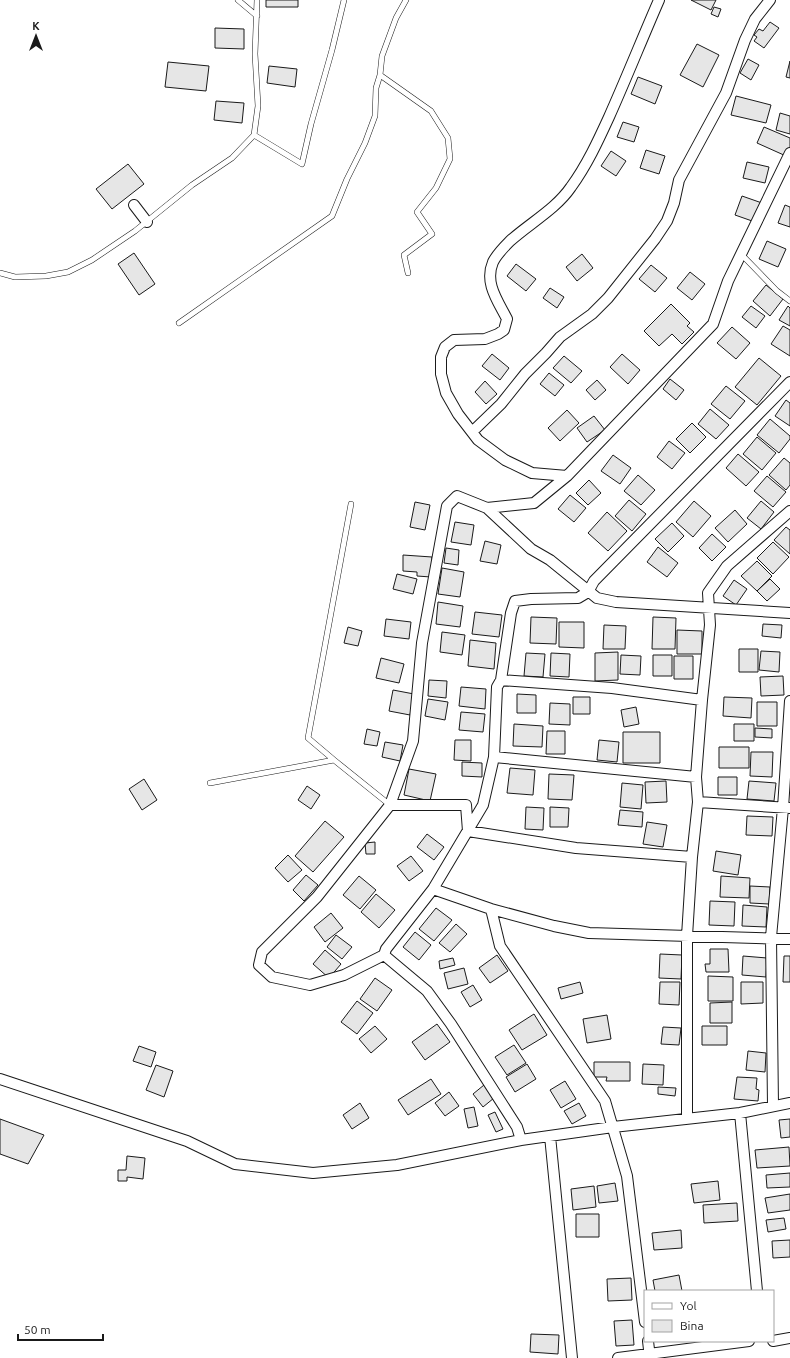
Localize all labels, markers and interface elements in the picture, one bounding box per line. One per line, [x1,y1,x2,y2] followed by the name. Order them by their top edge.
[16,16,56,56] north arrow
[32,20,40,32] text: K
[644,1290,774,1342] legend
[680,1299,697,1312] text: Yol
[18,1316,103,1342] scale bar
[680,1319,704,1332] text: Bina
[24,1323,51,1336] text: 50 m

